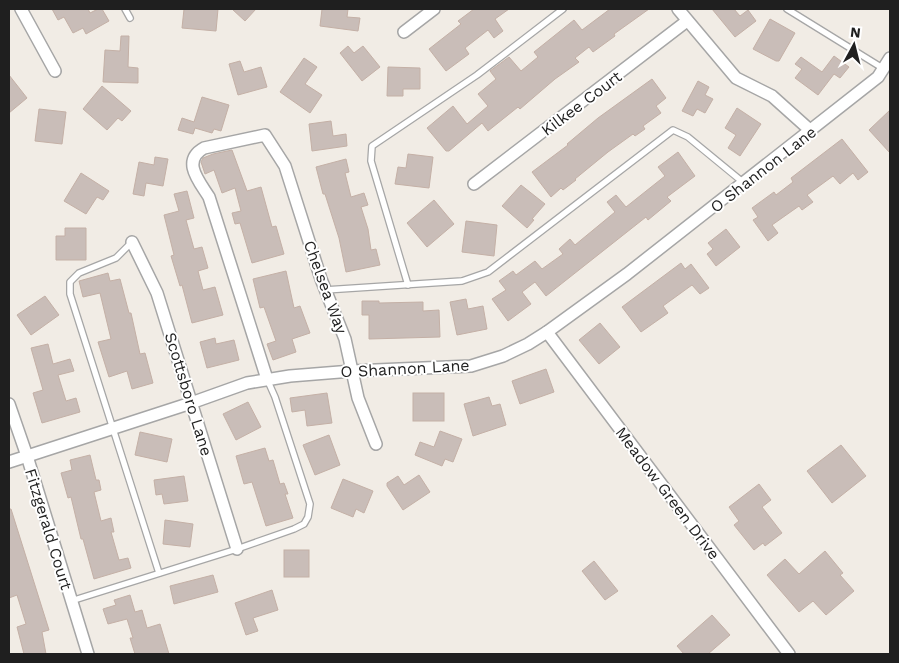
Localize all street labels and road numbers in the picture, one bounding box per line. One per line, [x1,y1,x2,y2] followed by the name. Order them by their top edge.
[537,67,625,140] street label: Kilkee Court
[707,122,820,217] street label: O Shannon Lane
[300,238,351,337] street label: Chelsea Way
[161,330,216,458] street label: Scottsboro Lane
[340,356,470,381] street label: O Shannon Lane
[612,423,724,563] street label: Meadow Green Drive
[21,466,76,592] street label: Fitzgerald Court

